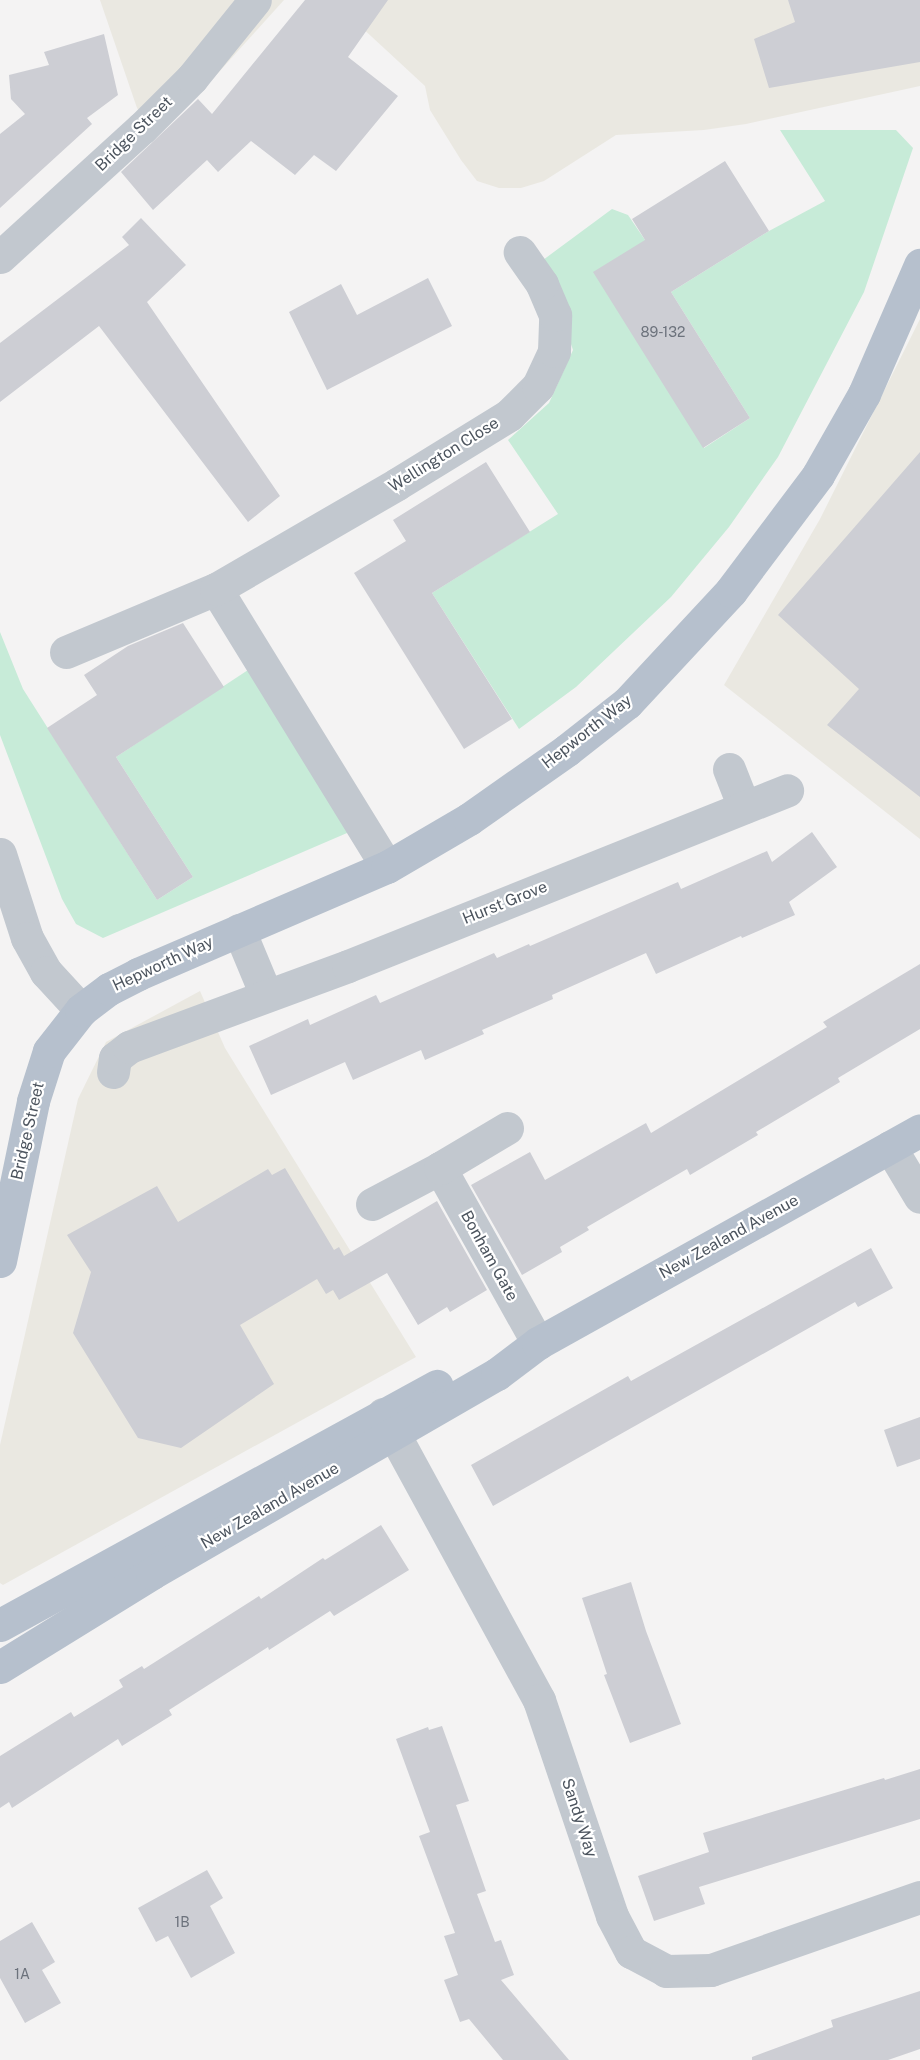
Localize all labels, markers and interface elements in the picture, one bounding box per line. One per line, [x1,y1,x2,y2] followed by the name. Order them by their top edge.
[91,92,177,176] street label: Bridge Street
[641,324,685,340] house number: 89-132
[385,413,503,497] street label: Wellington Close
[538,691,636,773] street label: Hepworth Way
[460,877,550,929] street label: Hurst Grove
[110,932,216,996] street label: Hepworth Way
[7,1080,49,1182] street label: Bridge Street
[656,1191,802,1283] street label: New Zealand Avenue
[456,1208,522,1304] street label: Bonham Gate
[198,1459,342,1553] street label: New Zealand Avenue
[557,1776,601,1860] street label: Sandy Way
[174,1914,190,1930] house number: 1B
[14,1966,30,1982] house number: 1A

